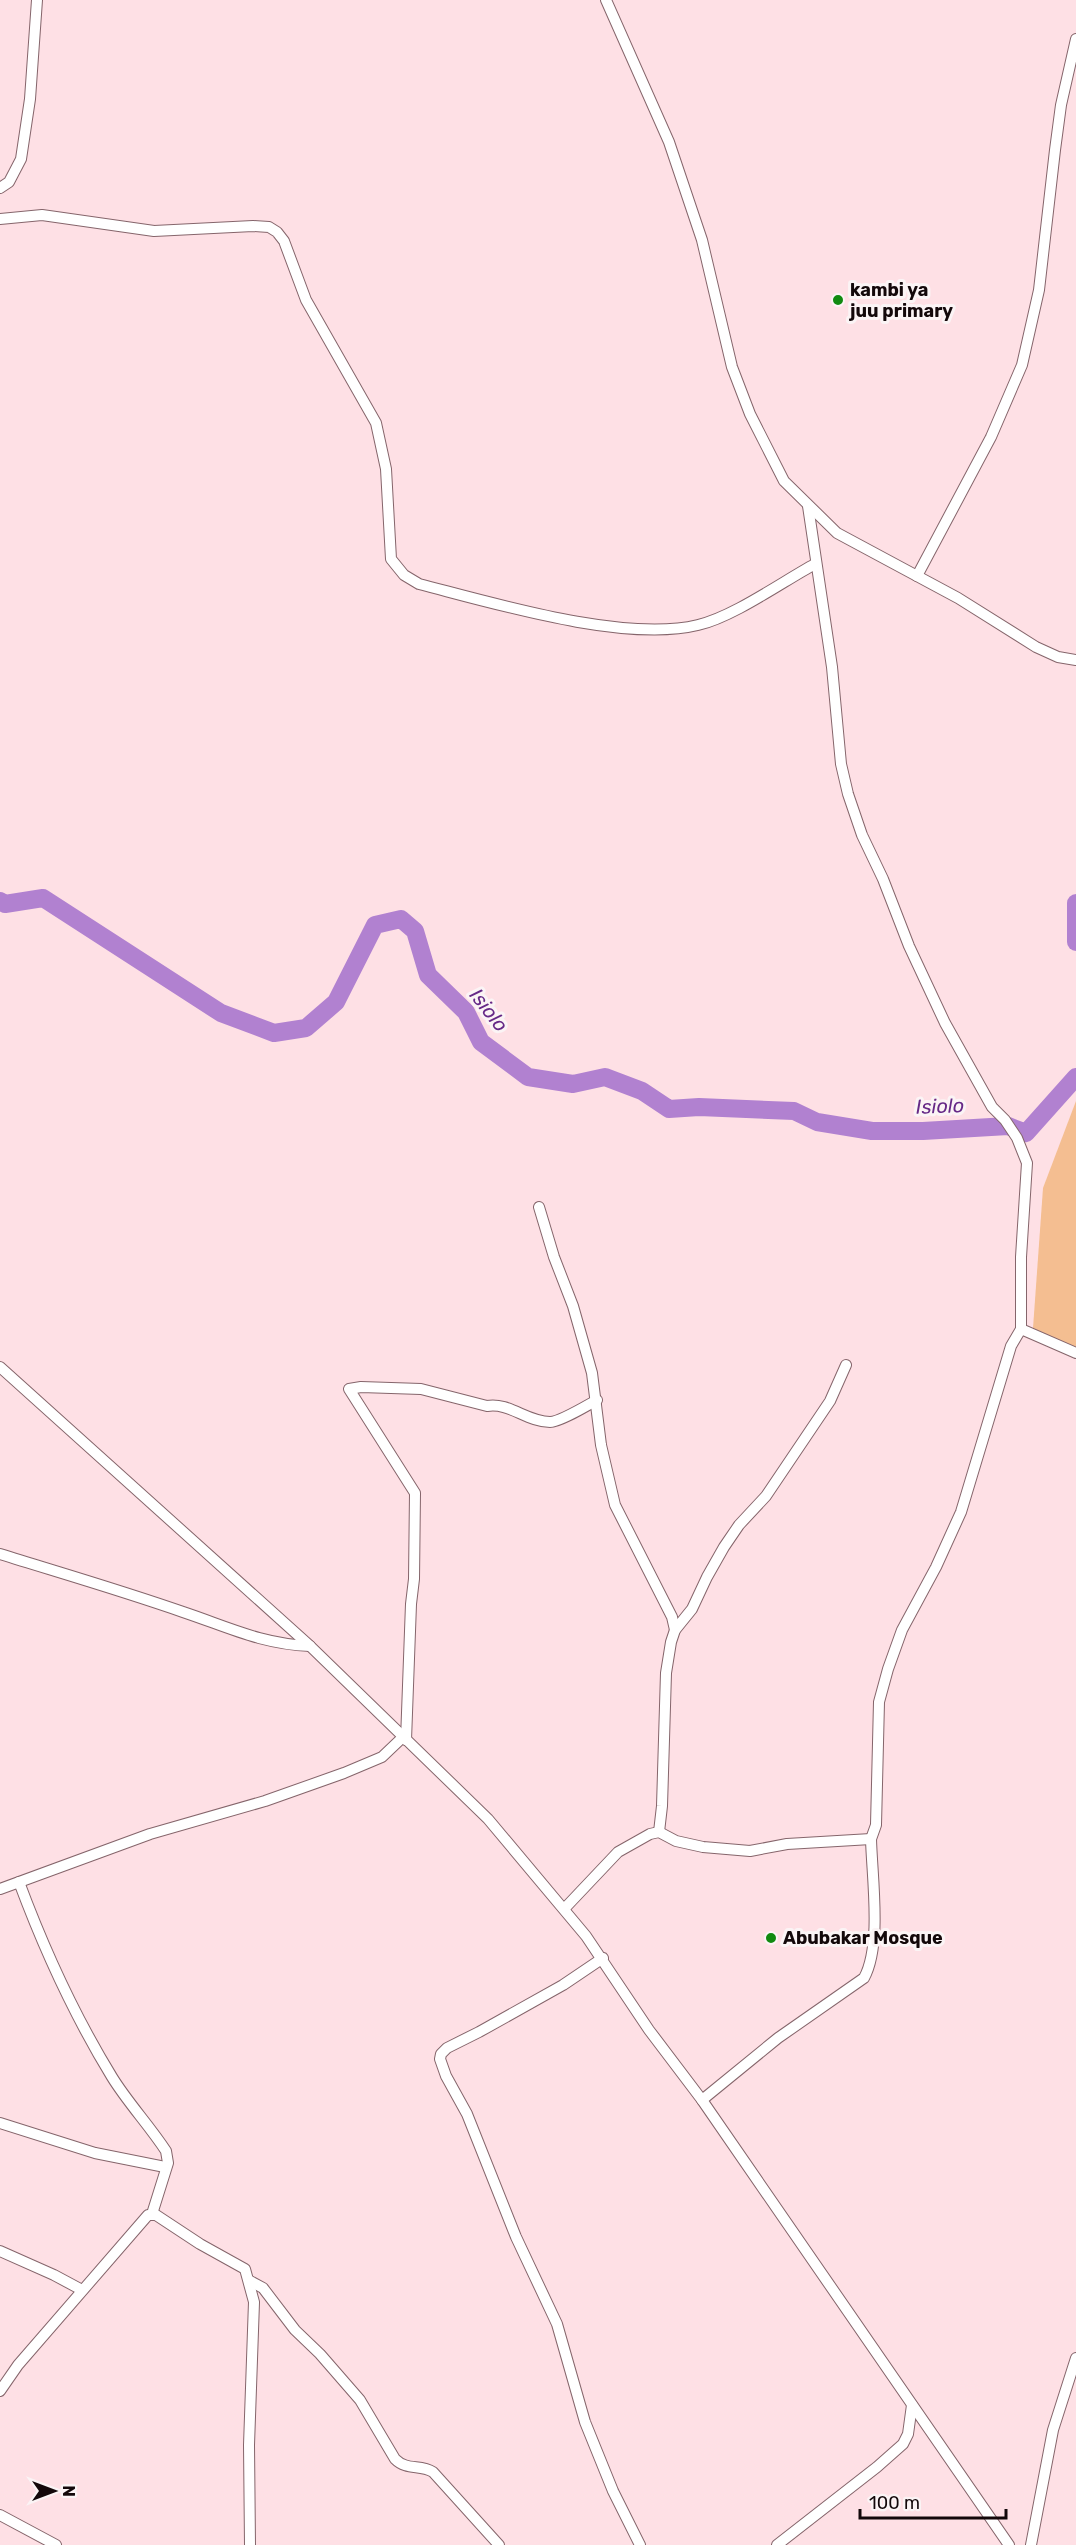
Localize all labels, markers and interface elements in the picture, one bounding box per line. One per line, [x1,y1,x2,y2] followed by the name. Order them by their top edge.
[849,279,953,322] place label: kambi ya juu primary
[831,293,845,307] marker: kambi ya juu primary
[465,984,513,1036] water label: Isiolo
[915,1093,965,1119] water label: Isiolo
[783,1927,943,1949] place label: Abubakar Mosque
[764,1931,778,1945] marker: Abubakar Mosque
[24,2461,84,2521] north arrow
[860,2482,1006,2520] scale bar
[59,2485,78,2497] text: N
[869,2492,920,2514] text: 100 m

